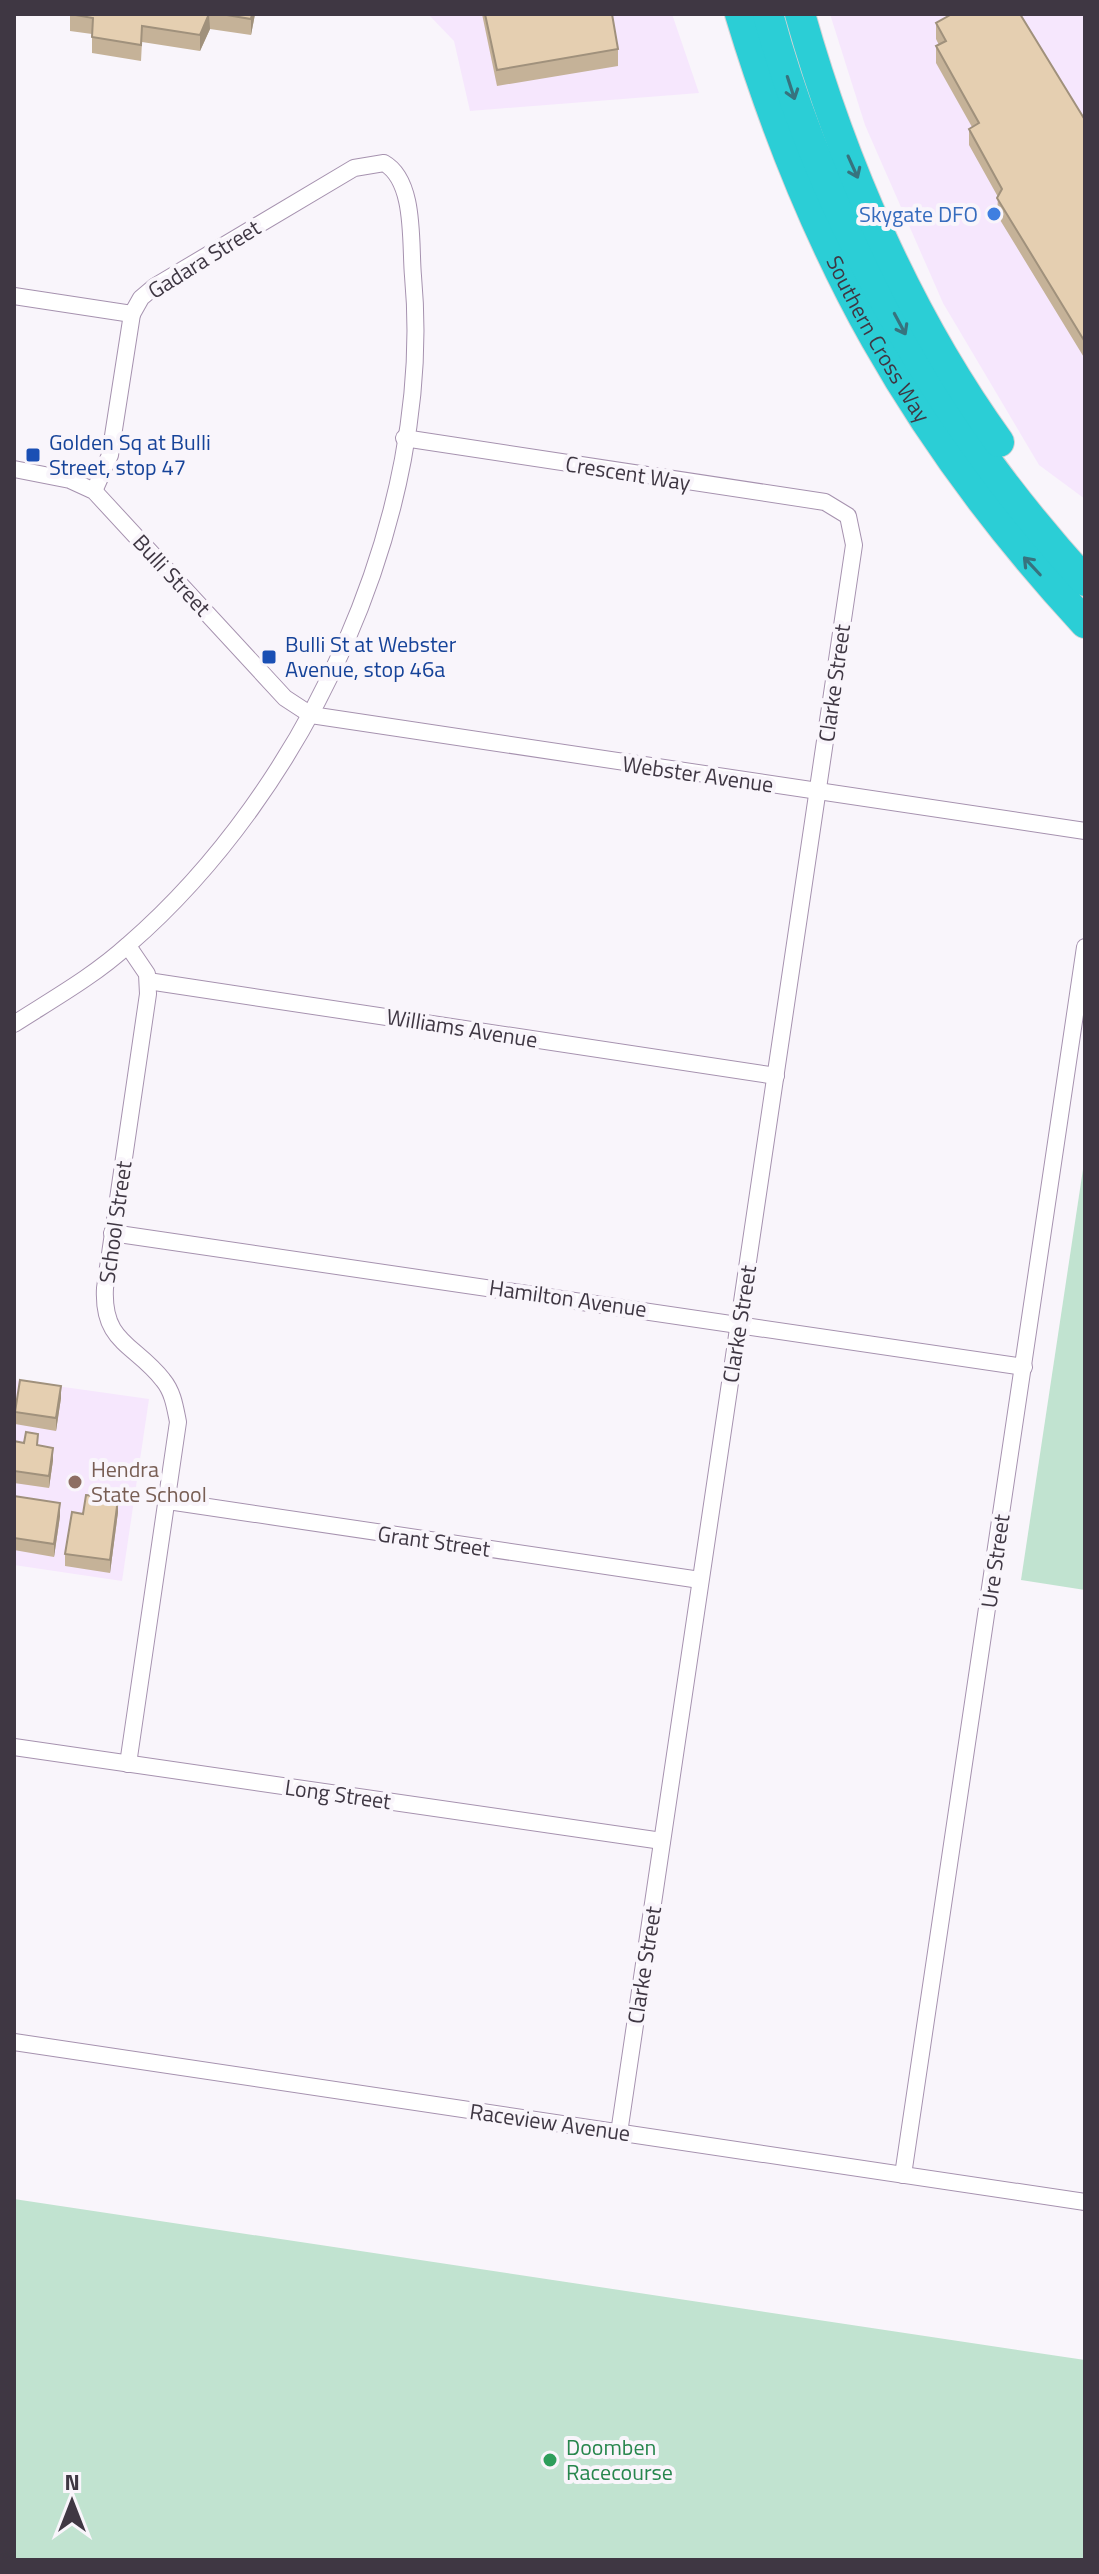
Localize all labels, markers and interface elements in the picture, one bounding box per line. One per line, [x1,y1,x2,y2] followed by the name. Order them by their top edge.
[785,76,800,101] one-way arrow
[846,154,861,179] one-way arrow
[859,197,978,231] place label: Skygate DFO
[985,205,1003,223] marker: Skygate DFO
[141,211,267,307] street label: Gadara Street
[818,250,939,430] street label: Southern Cross Way
[892,312,908,336] one-way arrow
[49,425,211,484] place label: Golden Sq at Bulli Street, stop 47
[24,446,42,464] marker: Golden Sq at Bulli Street, stop 47
[563,446,693,500] street label: Crescent Way
[125,526,219,624] street label: Bulli Street
[1023,556,1042,576] one-way arrow
[809,622,859,744] street label: Clarke Street
[285,627,457,686] place label: Bulli St at Webster Avenue, stop 46a
[260,648,278,666] marker: Bulli St at Webster Avenue, stop 46a
[620,747,776,801] street label: Webster Avenue
[384,999,540,1057] street label: Williams Avenue
[90,1158,140,1285] street label: School Street
[713,1262,765,1385] street label: Clarke Street
[487,1270,649,1326] street label: Hamilton Avenue
[91,1452,207,1511] place label: Hendra State School
[66,1473,84,1491] marker: Hendra State School
[972,1512,1018,1610] street label: Ure Street
[376,1516,493,1566] street label: Grant Street
[283,1770,393,1818] street label: Long Street
[618,1903,670,2026] street label: Clarke Street
[468,2094,632,2150] street label: Raceview Avenue
[566,2430,673,2489] place label: Doomben Racecourse
[541,2451,559,2469] marker: Doomben Racecourse
[32,2462,112,2542] north arrow
[64,2465,80,2499] text: N

